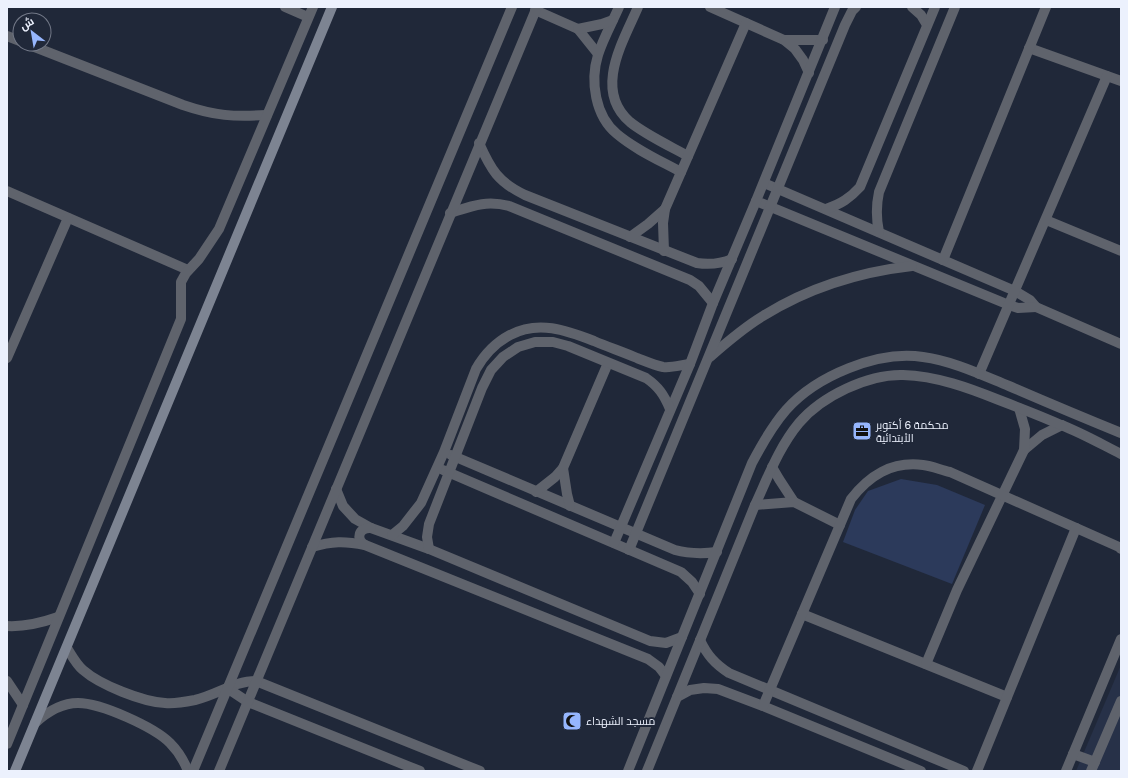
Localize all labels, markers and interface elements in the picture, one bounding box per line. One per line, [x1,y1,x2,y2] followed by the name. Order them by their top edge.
[12,12,52,52] north arrow
[17,14,37,33] text: ش
[875,418,949,444] place label: محكمة 6 أكتوبر الأبتدائية
[851,420,873,442] office icon: محكمة 6 أكتوبر الأبتدائية
[561,710,583,732] mosque icon: مسجد الشهداء
[586,714,655,728] place label: مسجد الشهداء

